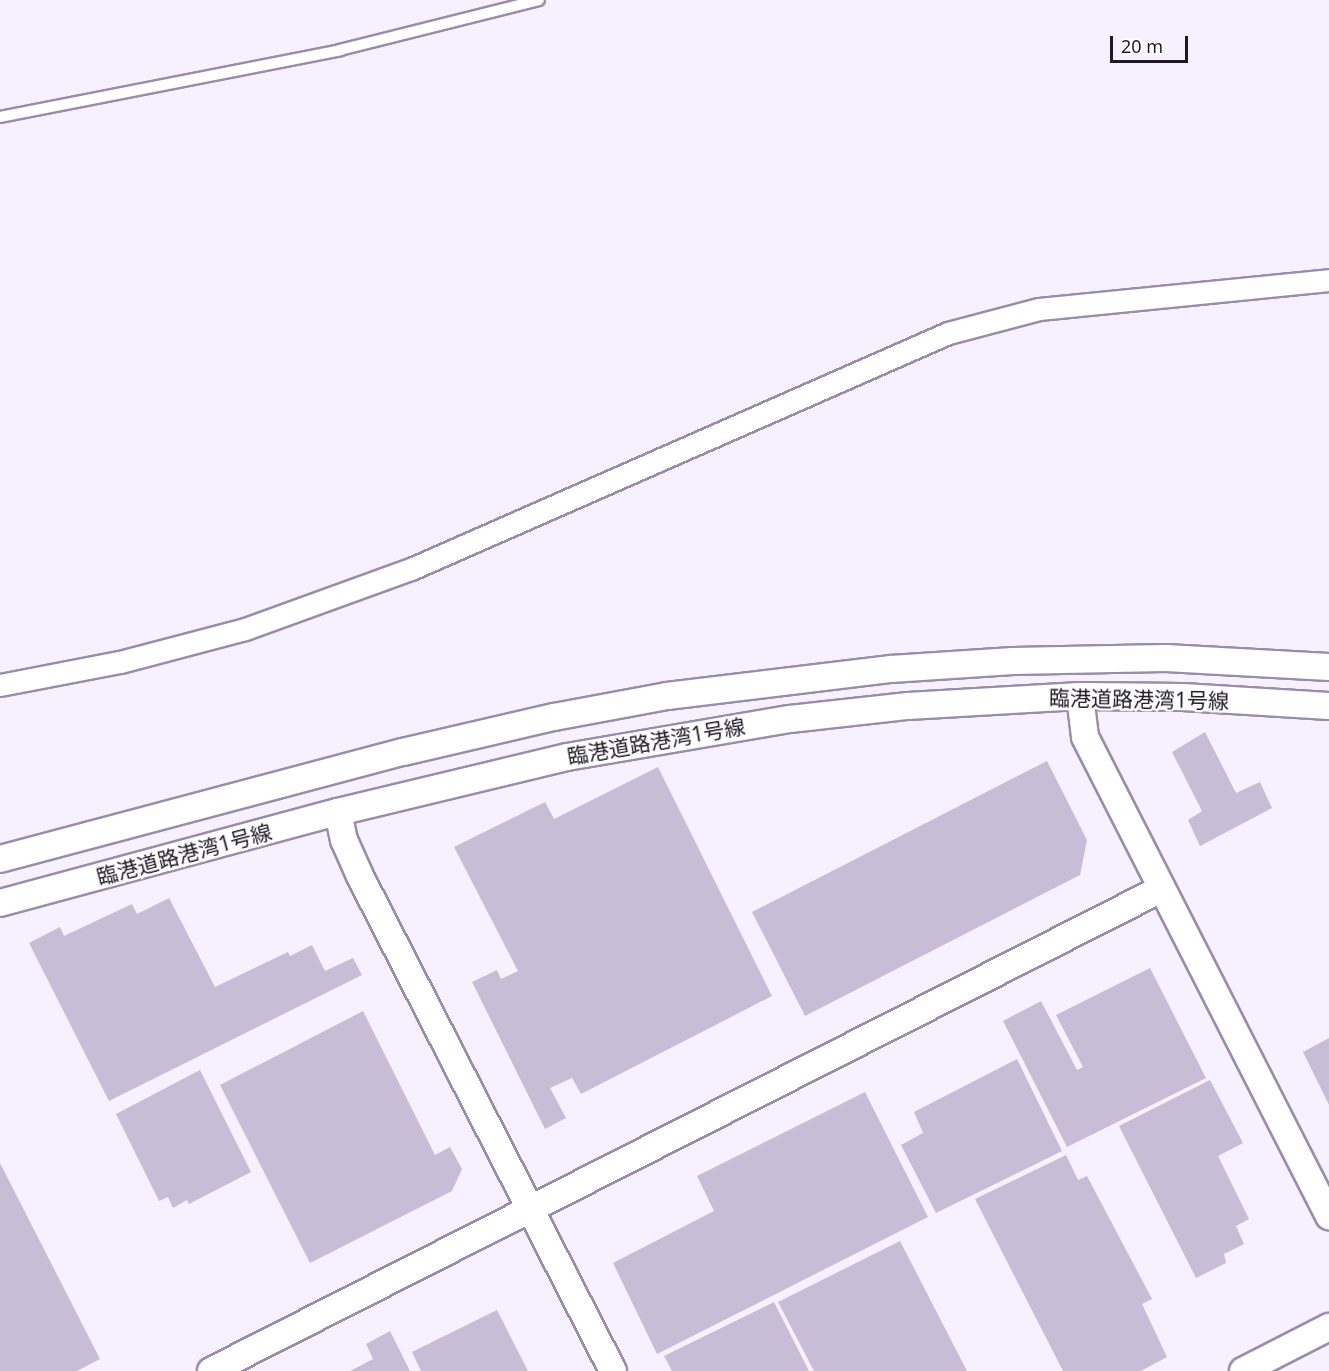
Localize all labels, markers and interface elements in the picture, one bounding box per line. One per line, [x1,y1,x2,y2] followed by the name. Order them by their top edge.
[1113,24,1191,62] scale bar
[1121,34,1163,58] text: 20 m
[1049,685,1229,713] street label: 臨港道路港湾1号線
[565,713,747,769] street label: 臨港道路港湾1号線
[94,819,274,889] street label: 臨港道路港湾1号線

